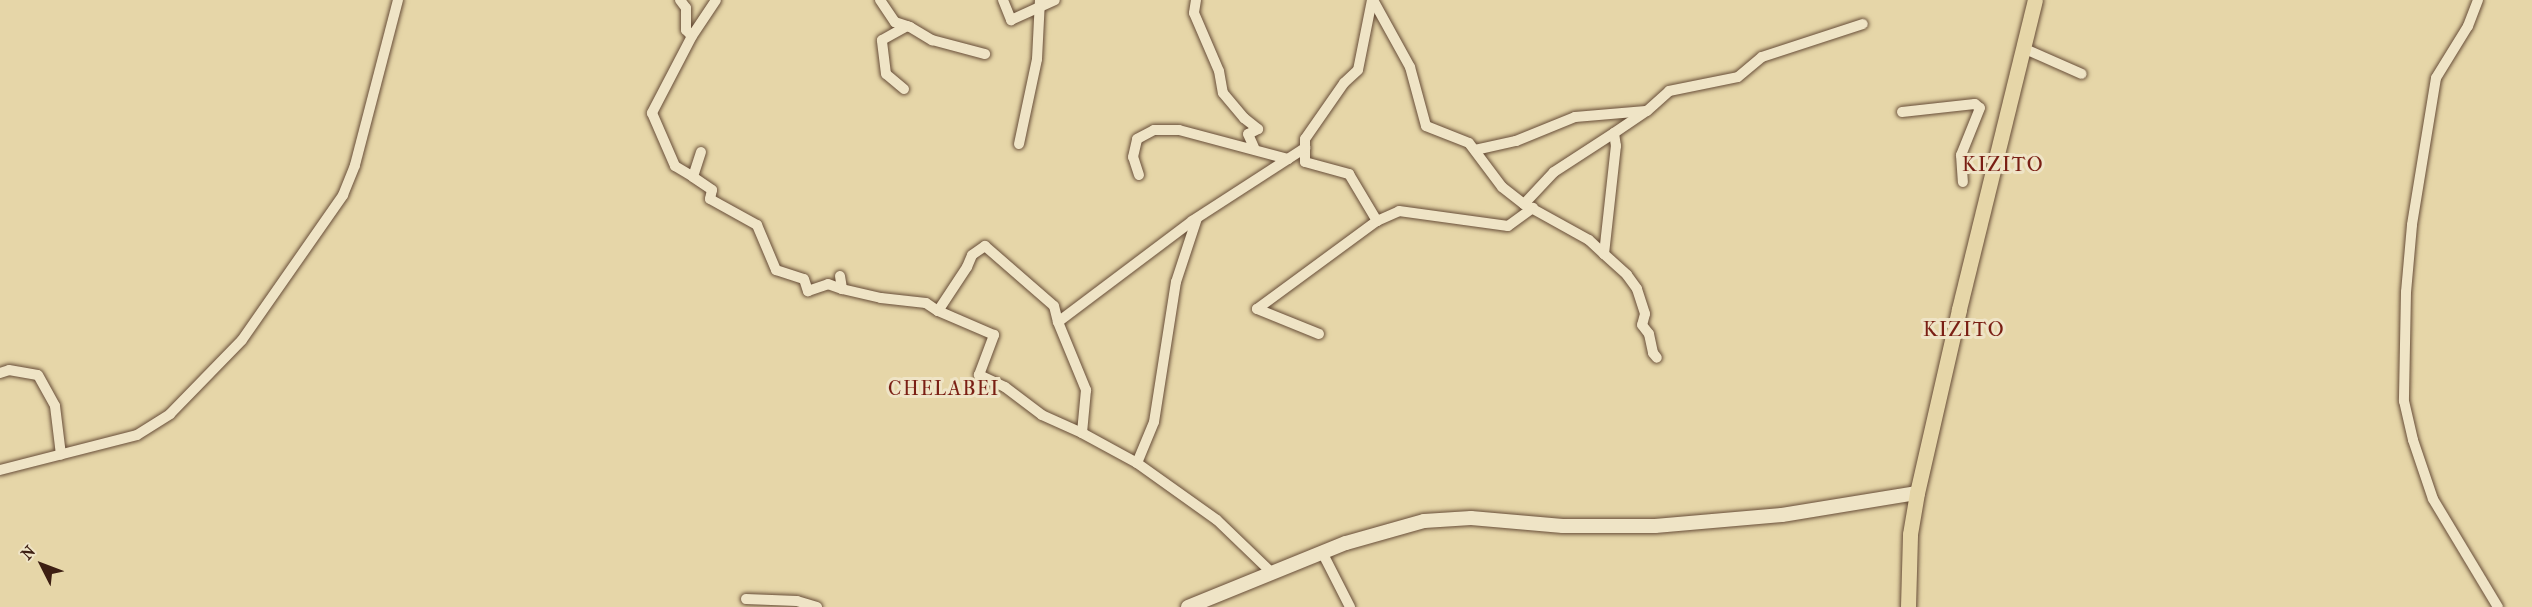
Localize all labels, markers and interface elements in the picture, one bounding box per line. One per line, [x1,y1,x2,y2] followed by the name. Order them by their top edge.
[1962,152,2044,176] district label: KIZITO
[1923,317,2005,341] district label: KIZITO
[888,376,1000,400] district label: CHELABEI
[12,535,72,595] north arrow
[17,542,39,563] text: N

